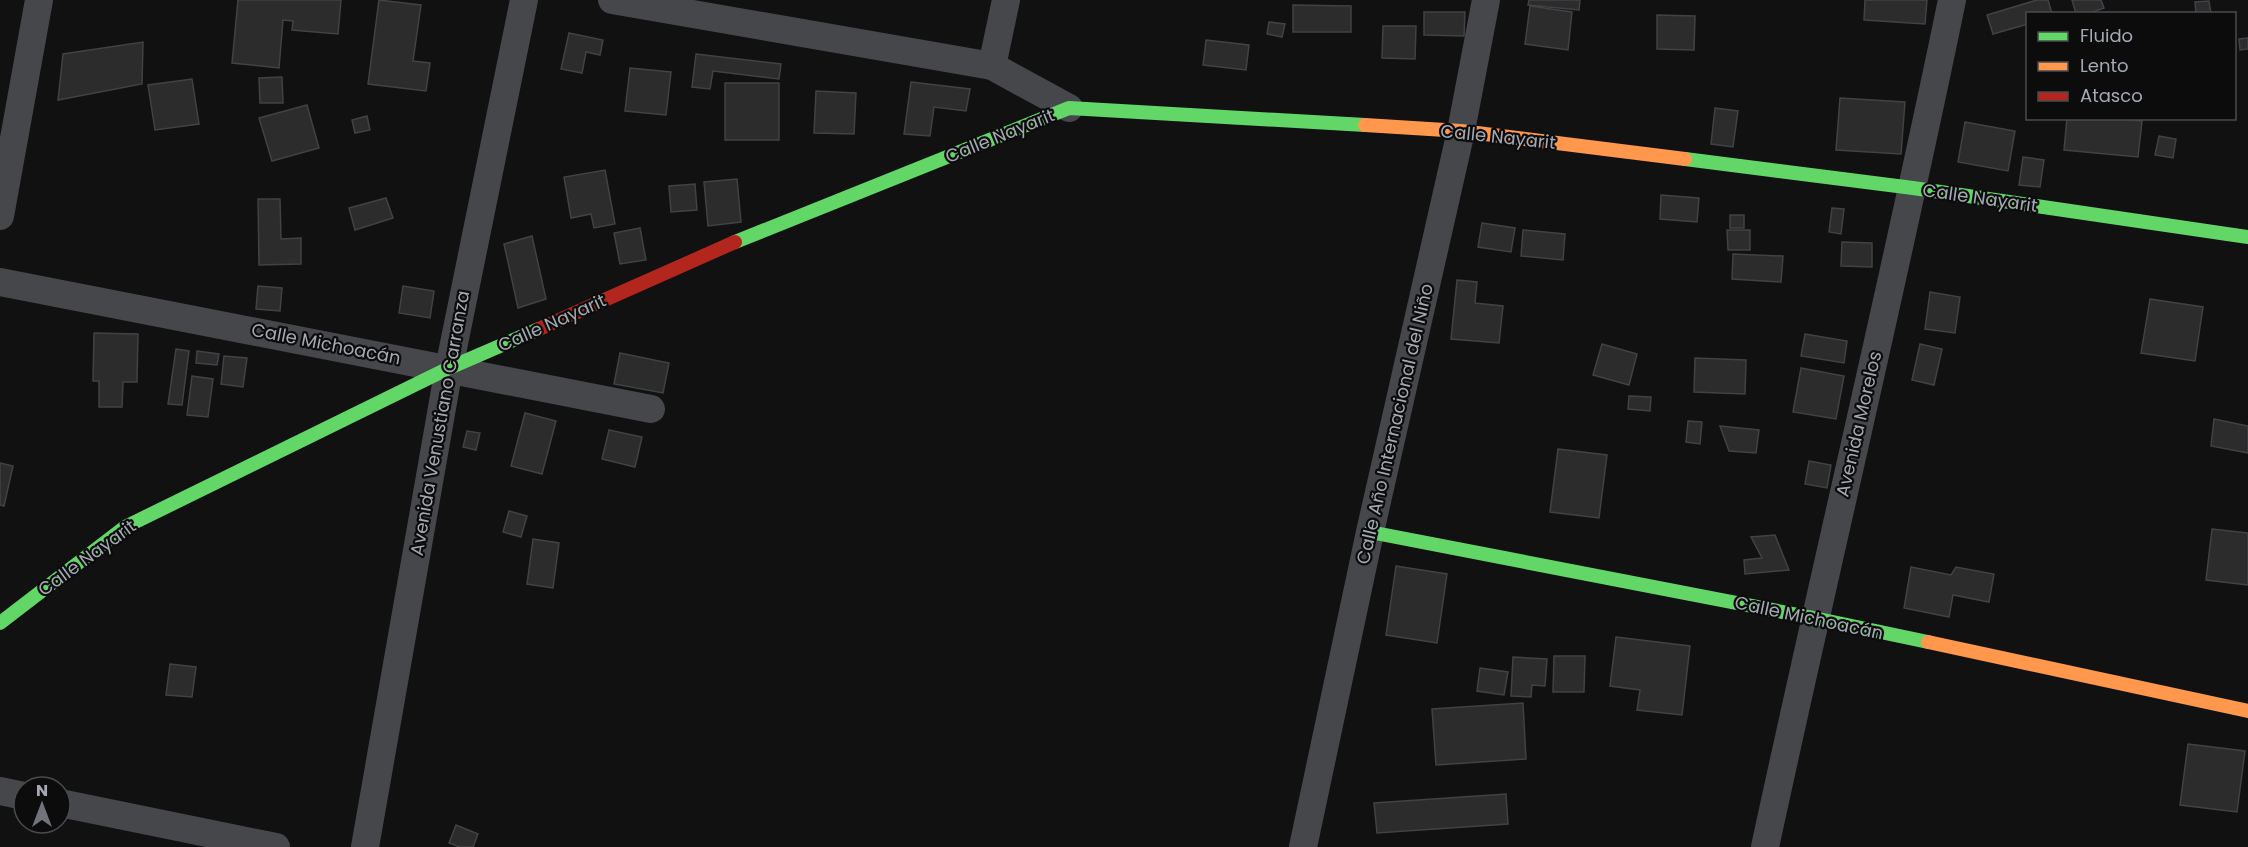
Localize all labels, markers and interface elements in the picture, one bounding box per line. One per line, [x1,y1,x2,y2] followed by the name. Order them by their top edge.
[2026,12,2236,120] legend
[2080,23,2133,48] text: Fluido
[2080,53,2129,78] text: Lento
[2080,83,2143,108] text: Atasco
[941,102,1058,169] street label: Calle Nayarit
[1439,118,1557,155] street label: Calle Nayarit
[1921,177,2039,218] street label: Calle Nayarit
[1350,281,1439,567] street label: Calle Año Internacional del Niño
[404,288,475,557] street label: Avenida Venustiano Carranza
[494,288,610,357] street label: Calle Nayarit
[249,317,403,370] street label: Calle Michoacán
[1830,349,1887,499] street label: Avenida Morelos
[33,513,141,602] street label: Calle Nayarit
[1732,590,1886,645] street label: Calle Michoacán
[12,775,72,835] north arrow
[36,779,48,802] text: N

